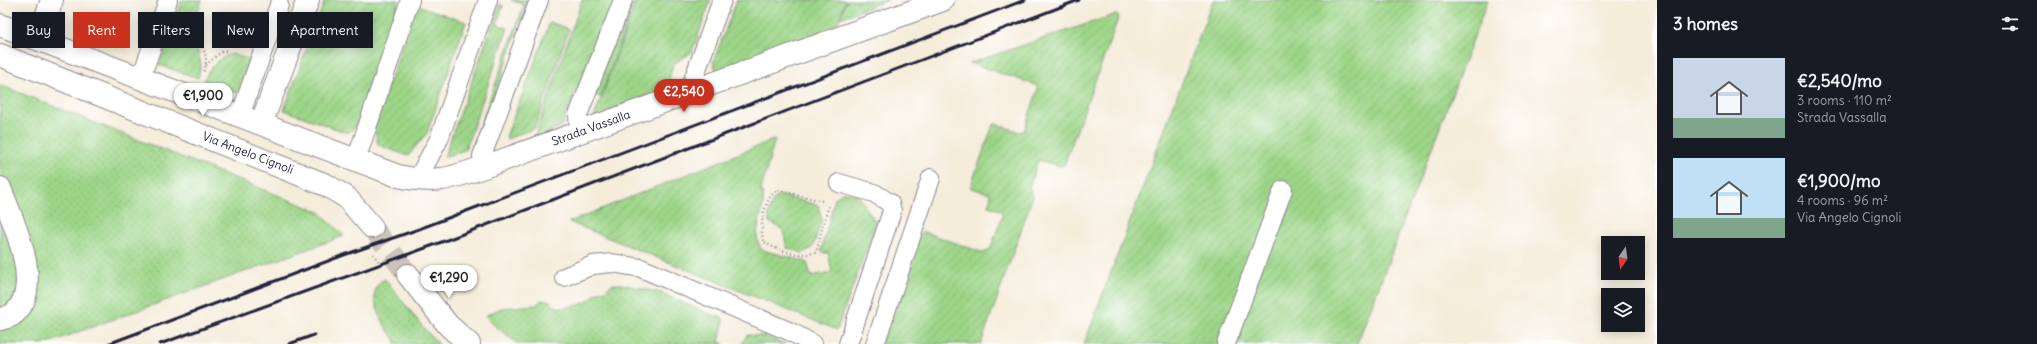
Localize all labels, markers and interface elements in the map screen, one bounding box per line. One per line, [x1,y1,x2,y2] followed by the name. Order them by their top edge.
[12,12,65,48] chip: Buy
[73,12,130,48] chip: Rent
[138,12,204,48] chip: Filters
[212,12,269,48] chip: New
[277,12,373,48] chip: Apartment
[1673,13,1738,35] text: 3 homes
[1999,13,2021,35] icon: filters
[1797,70,1882,92] text: €2,540/mo
[1705,74,1753,122] icon: home
[651,79,717,113] pin: €2,540
[170,83,236,117] pin: €1,900
[663,83,705,100] text: €2,540
[183,87,223,104] text: €1,900
[1797,92,1892,109] text: 3 rooms · 110 m²
[549,106,632,149] street label: Strada Vassalla
[1797,109,1887,126] text: Strada Vassalla
[201,128,296,177] street label: Via Angelo Cignoli
[1797,170,1880,192] text: €1,900/mo
[1705,174,1753,222] icon: home
[1797,192,1888,209] text: 4 rooms · 96 m²
[1797,209,1901,226] text: Via Angelo Cignoli
[1601,236,1645,280] north arrow
[1601,236,1645,332] map controls
[416,265,482,299] pin: €1,290
[429,269,469,286] text: €1,290
[1601,288,1645,332] button: layers

